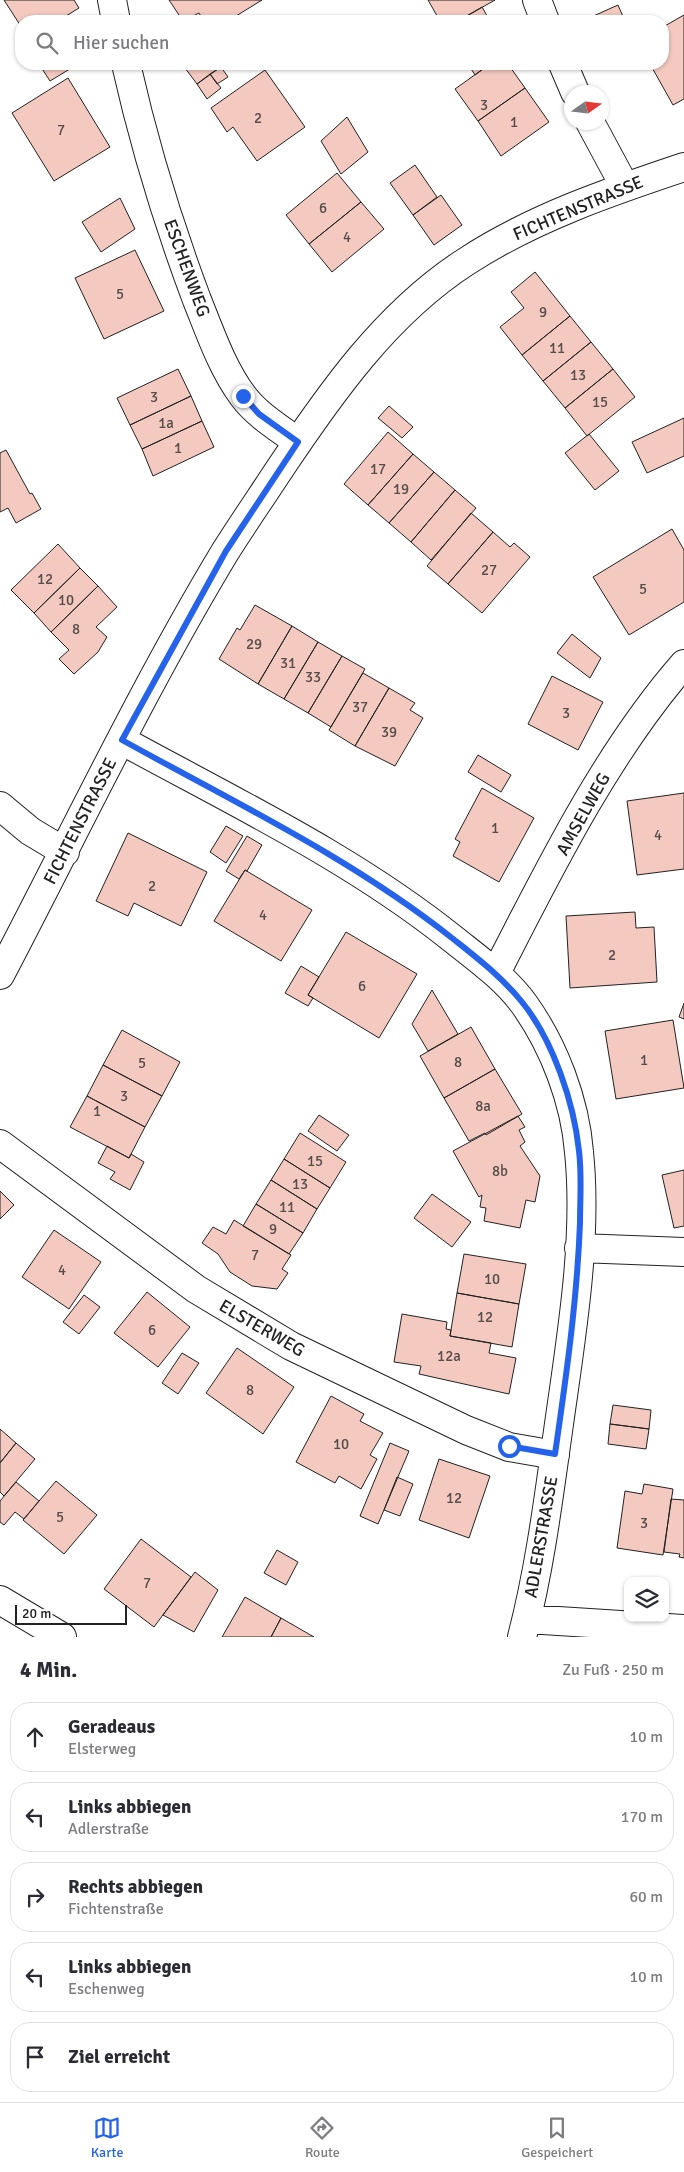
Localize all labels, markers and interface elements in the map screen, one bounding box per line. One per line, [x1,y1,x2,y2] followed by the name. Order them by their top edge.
[15,15,669,70] search box
[33,29,61,57] icon: search
[73,31,169,55] text: Hier suchen
[564,85,609,130] north arrow
[480,96,488,114] house number: 3
[254,109,262,127] house number: 2
[510,113,518,131] house number: 1
[57,121,65,139] house number: 7
[510,171,646,245] street label: FICHTENSTRASSE
[319,199,327,217] house number: 6
[159,216,215,320] street label: ESCHENWEG
[343,228,351,246] house number: 4
[116,285,124,303] house number: 5
[539,303,547,321] house number: 9
[549,339,565,357] house number: 11
[570,366,586,384] house number: 13
[232,385,255,408] route end
[150,388,158,406] house number: 3
[592,393,608,411] house number: 15
[158,414,174,432] house number: 1a
[174,439,182,457] house number: 1
[370,460,386,478] house number: 17
[393,480,409,498] house number: 19
[481,561,497,579] house number: 27
[37,570,53,588] house number: 12
[639,580,647,598] house number: 5
[58,591,74,609] house number: 10
[72,620,80,638] house number: 8
[246,635,262,653] house number: 29
[280,654,296,672] house number: 31
[305,668,321,686] house number: 33
[352,698,368,716] house number: 37
[562,704,570,722] house number: 3
[381,723,397,741] house number: 39
[39,754,121,888] street label: FICHTENSTRASSE
[551,769,615,859] street label: AMSELWEG
[491,819,499,837] house number: 1
[654,826,662,844] house number: 4
[148,877,156,895] house number: 2
[259,906,267,924] house number: 4
[608,946,616,964] house number: 2
[358,977,366,995] house number: 6
[640,1051,648,1069] house number: 1
[454,1053,462,1071] house number: 8
[138,1054,146,1072] house number: 5
[120,1087,128,1105] house number: 3
[475,1097,491,1115] house number: 8a
[93,1102,101,1120] house number: 1
[307,1152,323,1170] house number: 15
[492,1162,508,1180] house number: 8b
[292,1175,308,1193] house number: 13
[279,1198,295,1216] house number: 11
[269,1220,277,1238] house number: 9
[251,1246,259,1264] house number: 7
[58,1261,66,1279] house number: 4
[484,1270,500,1288] house number: 10
[215,1295,309,1361] street label: ELSTERWEG
[477,1308,493,1326] house number: 12
[148,1321,156,1339] house number: 6
[437,1347,461,1365] house number: 12a
[246,1381,254,1399] house number: 8
[333,1435,349,1453] house number: 10
[498,1435,521,1458] route start
[519,1474,563,1600] street label: ADLERSTRASSE
[446,1489,462,1507] house number: 12
[56,1508,64,1526] house number: 5
[640,1514,648,1532] house number: 3
[143,1574,151,1592] house number: 7
[624,1577,669,1622] map controls
[624,1577,669,1622] button: layers
[15,1602,128,1625] scale bar
[22,1605,51,1622] text: 20 m
[20,1657,77,1683] text: 4 Min.
[562,1660,664,1680] text: Zu Fuß · 250 m
[68,1715,155,1739] text: Geradeaus
[21,1723,49,1751] icon: ahead
[629,1727,663,1747] text: 10 m
[68,1739,136,1759] text: Elsterweg
[68,1795,191,1819] text: Links abbiegen
[21,1803,49,1831] icon: left
[621,1807,663,1827] text: 170 m
[68,1819,149,1839] text: Adlerstraße
[68,1875,203,1899] text: Rechts abbiegen
[21,1883,49,1911] icon: right
[629,1887,663,1907] text: 60 m
[68,1899,164,1919] text: Fichtenstraße
[68,1955,191,1979] text: Links abbiegen
[21,1963,49,1991] icon: left
[629,1967,663,1987] text: 10 m
[68,1979,145,1999] text: Eschenweg
[21,2043,49,2071] icon: arrive
[68,2045,170,2069] text: Ziel erreicht
[91,2114,123,2161] tab: Karte
[305,2114,340,2161] tab: Route
[521,2114,593,2161] tab: Gespeichert

